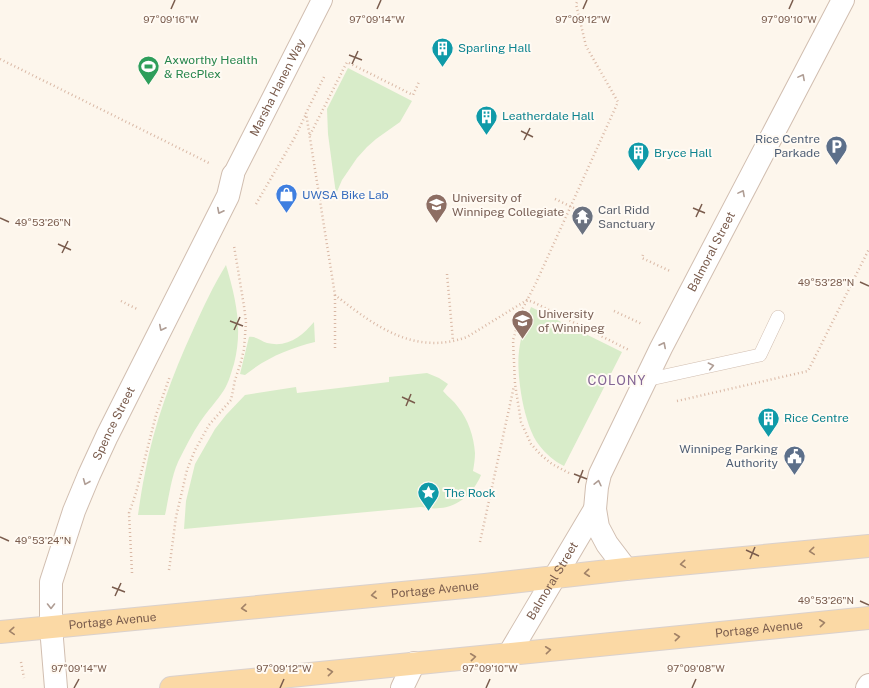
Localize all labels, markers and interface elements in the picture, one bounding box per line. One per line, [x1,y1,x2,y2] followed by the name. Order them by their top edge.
[143,13,199,25] text: 97°09'16"W
[349,13,405,25] text: 97°09'14"W
[555,13,611,25] text: 97°09'12"W
[761,13,817,25] text: 97°09'10"W
[430,35,456,68] building icon: Sparling Hall
[247,36,308,139] street label: Marsha Hanen Way
[458,41,532,55] place label: Sparling Hall
[164,53,258,81] place label: Axworthy Health & RecPlex
[136,54,162,87] sports icon: Axworthy Health & RecPlex
[798,74,805,82] one-way arrow
[473,103,499,136] building icon: Leatherdale Hall
[502,109,595,123] place label: Leatherdale Hall
[755,132,820,160] place label: Rice Centre Parkade
[823,133,849,166] parking icon: Rice Centre Parkade
[626,140,652,173] building icon: Bryce Hall
[654,146,713,160] place label: Bryce Hall
[274,182,300,215] shop icon: UWSA Bike Lab
[302,188,389,202] place label: UWSA Bike Lab
[738,189,745,197] one-way arrow
[452,191,565,219] place label: University of Winnipeg Collegiate
[424,192,450,225] school or university icon: University of Winnipeg Collegiate
[598,203,656,231] place label: Carl Ridd Sanctuary
[569,204,595,237] temple icon: Carl Ridd Sanctuary
[218,207,225,215] one-way arrow
[685,209,738,294] street label: Balmoral Street
[15,216,71,228] text: 49°53'26"N
[798,276,854,288] text: 49°53'28"N
[538,307,605,335] place label: University of Winnipeg
[509,308,535,341] school or university icon: University of Winnipeg
[159,323,167,331] one-way arrow
[658,342,666,349] one-way arrow
[708,362,714,370] one-way arrow
[588,373,646,388] district label: COLONY
[90,384,138,462] street label: Spence Street
[755,405,781,438] building icon: Rice Centre
[784,411,849,425] place label: Rice Centre
[679,442,779,470] place label: Winnipeg Parking Authority
[781,443,807,476] public building icon: Winnipeg Parking Authority
[83,478,91,485] one-way arrow
[415,480,441,513] place icon: The Rock
[593,480,602,487] one-way arrow
[444,486,496,500] place label: The Rock
[15,534,71,546] text: 49°53'24"N
[524,539,581,622] street label: Balmoral Street
[809,547,815,556] one-way arrow
[680,559,686,568] one-way arrow
[584,569,590,578] one-way arrow
[390,579,480,601] street label: Portage Avenue
[371,591,377,600] one-way arrow
[798,594,854,606] text: 49°53'26"N
[47,603,55,609] one-way arrow
[241,603,248,612] one-way arrow
[68,610,157,632] street label: Portage Avenue
[714,618,804,640] street label: Portage Avenue
[818,618,825,627] one-way arrow
[9,626,15,635] one-way arrow
[674,633,680,642] one-way arrow
[545,646,551,655] one-way arrow
[470,653,476,662] one-way arrow
[51,662,107,674] text: 97°09'14"W
[256,662,312,674] text: 97°09'12"W
[462,662,518,674] text: 97°09'10"W
[667,662,725,674] text: 97°09'08"W
[327,667,333,676] one-way arrow

